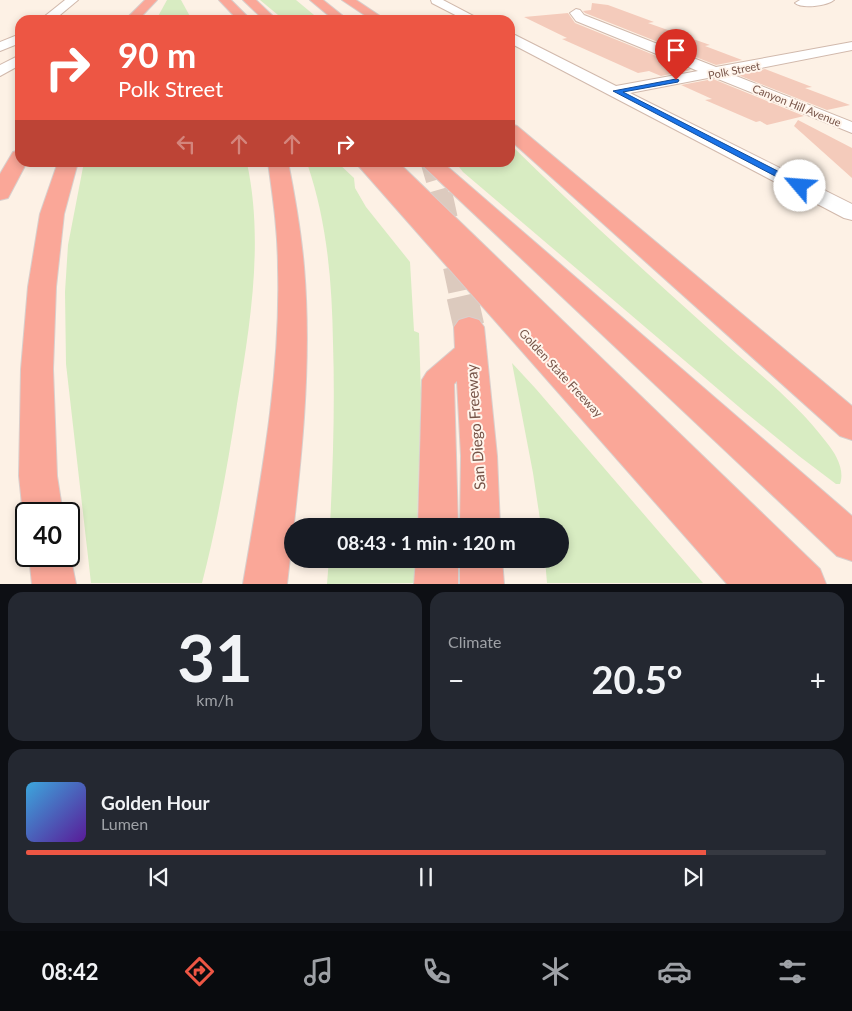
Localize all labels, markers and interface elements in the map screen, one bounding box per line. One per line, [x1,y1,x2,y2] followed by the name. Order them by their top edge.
[655,29,697,80] pin
[118,33,196,75] text: 90 m
[35,35,100,100] icon: right
[662,36,690,64] icon: arrive
[707,59,761,81] street label: Polk Street
[118,75,223,102] text: Polk Street
[751,81,843,129] street label: Canyon Hill Avenue
[172,130,200,158] icon: left
[225,130,253,158] icon: ahead
[278,130,306,158] icon: ahead
[331,130,359,158] icon: right
[773,159,825,211] position arrow
[516,326,606,421] street label: Golden State Freeway
[462,363,488,490] street label: San Diego Freeway
[15,502,80,567] speed limit sign: 40
[337,531,516,554] text: 08:43 · 1 min · 120 m
[177,618,253,696] text: 31
[448,632,501,651] text: Climate
[592,656,682,702] text: 20.5°
[448,663,464,697] text: −
[810,663,826,697] text: +
[196,690,234,709] text: km/h
[101,791,210,814] text: Golden Hour
[101,814,148,833] text: Lumen
[145,863,173,891] icon: previous
[412,863,440,891] icon: pause
[679,863,707,891] icon: next
[182,954,217,989] icon: directions
[301,954,336,989] icon: music
[419,954,454,989] icon: phone
[538,954,573,989] icon: climate
[657,954,692,989] icon: car
[775,954,810,989] icon: filters
[42,958,99,985] text: 08:42

